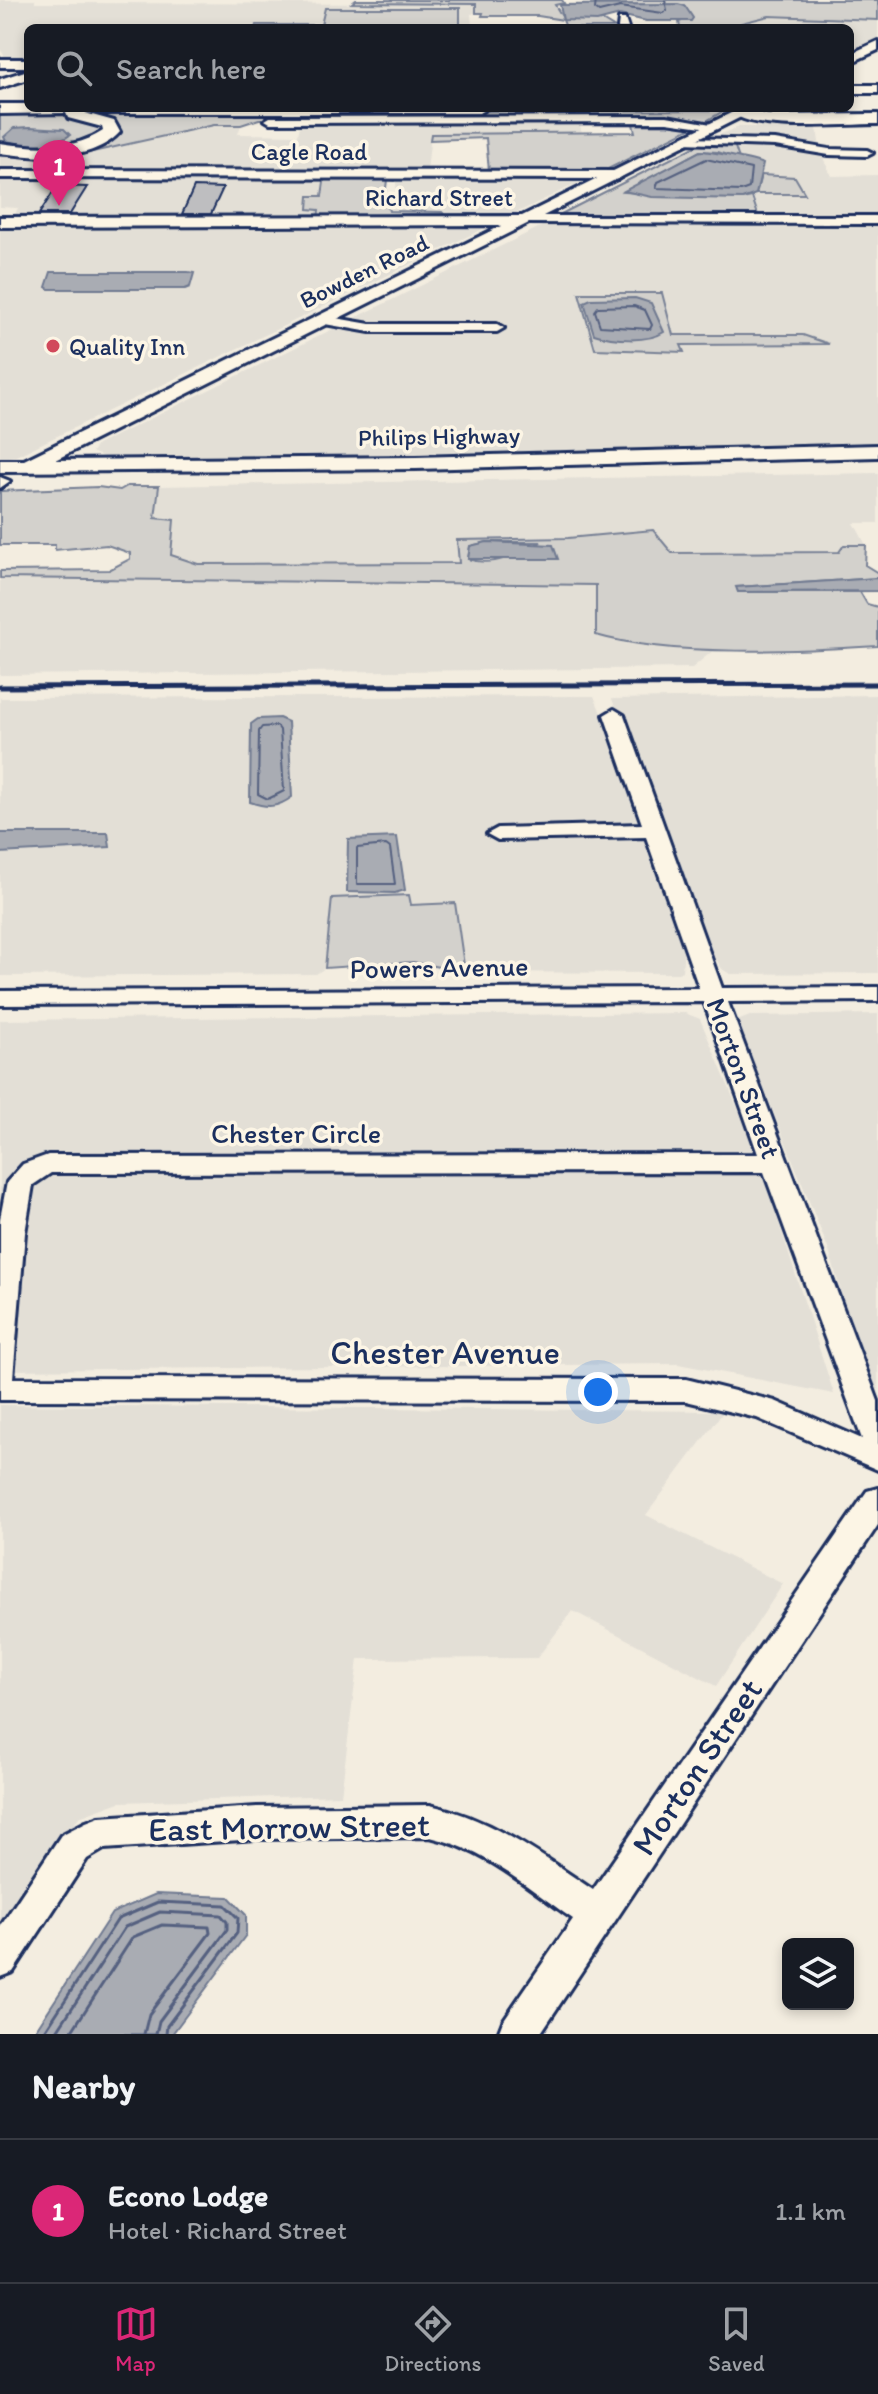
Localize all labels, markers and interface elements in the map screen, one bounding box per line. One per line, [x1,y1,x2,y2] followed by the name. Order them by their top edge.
[24,24,854,112] search box
[52,46,96,90] icon: search
[116,50,266,87] text: Search here
[251,137,367,166] street label: Cagle Road
[33,140,85,206] pin: 1
[365,183,513,212] street label: Richard Street
[295,227,433,315] street label: Bowden Road
[69,332,186,361] place label: Quality Inn
[44,337,62,355] marker: Quality Inn
[358,420,520,452] street label: Philips Highway
[349,948,529,986] street label: Powers Avenue
[699,993,789,1163] street label: Morton Street
[211,1116,381,1150] street label: Chester Circle
[330,1332,560,1373] street label: Chester Avenue
[578,1372,618,1412] your location
[623,1671,771,1863] street label: Morton Street
[148,1804,430,1850] street label: East Morrow Street
[782,1938,854,2010] map controls
[782,1938,854,2010] button: layers
[32,2066,135,2107] text: Nearby
[108,2177,268,2214] text: Econo Lodge
[52,2195,64,2227] text: 1
[775,2195,846,2227] text: 1.1 km
[108,2214,347,2246] text: Hotel · Richard Street
[114,2302,158,2377] tab: Map
[385,2302,481,2377] tab: Directions
[708,2302,764,2377] tab: Saved

